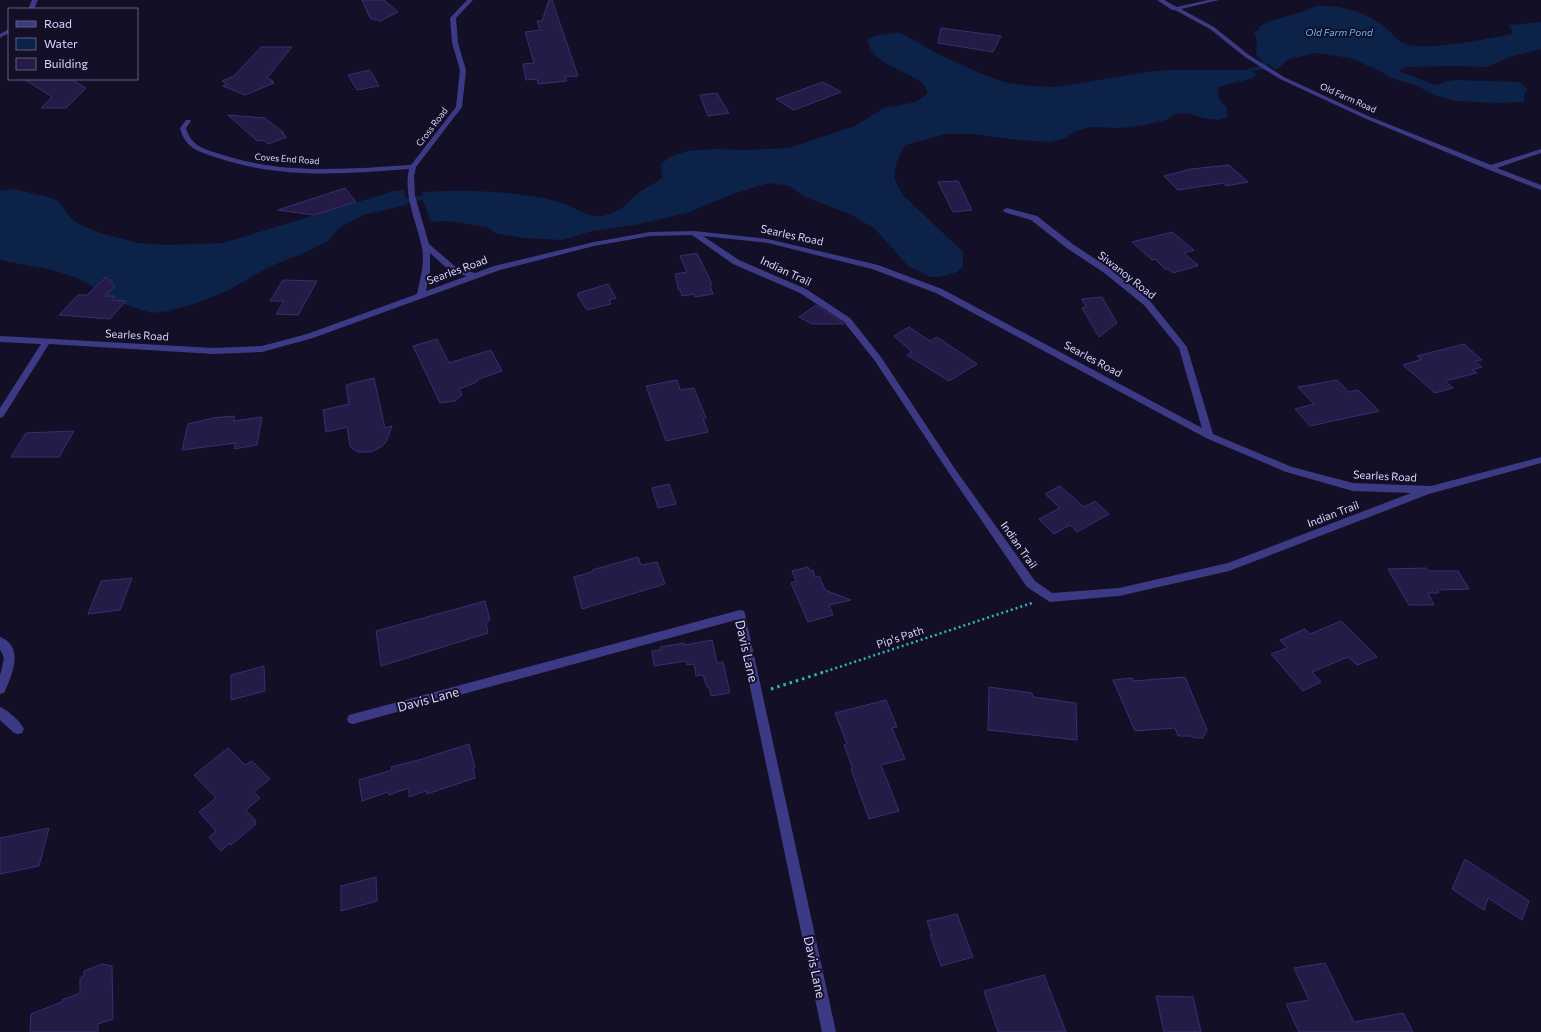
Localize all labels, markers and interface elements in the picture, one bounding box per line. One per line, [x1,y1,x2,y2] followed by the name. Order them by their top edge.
[8,8,138,80] legend
[44,16,72,30] text: Road
[1305,26,1374,38] water label: Old Farm Pond
[44,36,78,50] text: Water
[44,56,88,70] text: Building
[1318,80,1378,115] street label: Old Farm Road
[413,105,450,148] street label: Cross Road
[254,151,320,166] street label: Coves End Road
[760,222,825,248] street label: Searles Road
[1096,248,1159,301] street label: Siwanoy Road
[425,253,489,287] street label: Searles Road
[759,253,814,288] street label: Indian Trail
[105,326,169,343] street label: Searles Road
[1062,338,1124,379] street label: Searles Road
[1353,467,1417,484] street label: Searles Road
[1305,498,1361,529] street label: Indian Trail
[998,519,1040,571] street label: Indian Trail
[732,618,762,684] street label: Davis Lane
[875,623,925,650] street label: Pip's Path
[395,683,461,715] street label: Davis Lane
[801,934,829,1000] street label: Davis Lane

